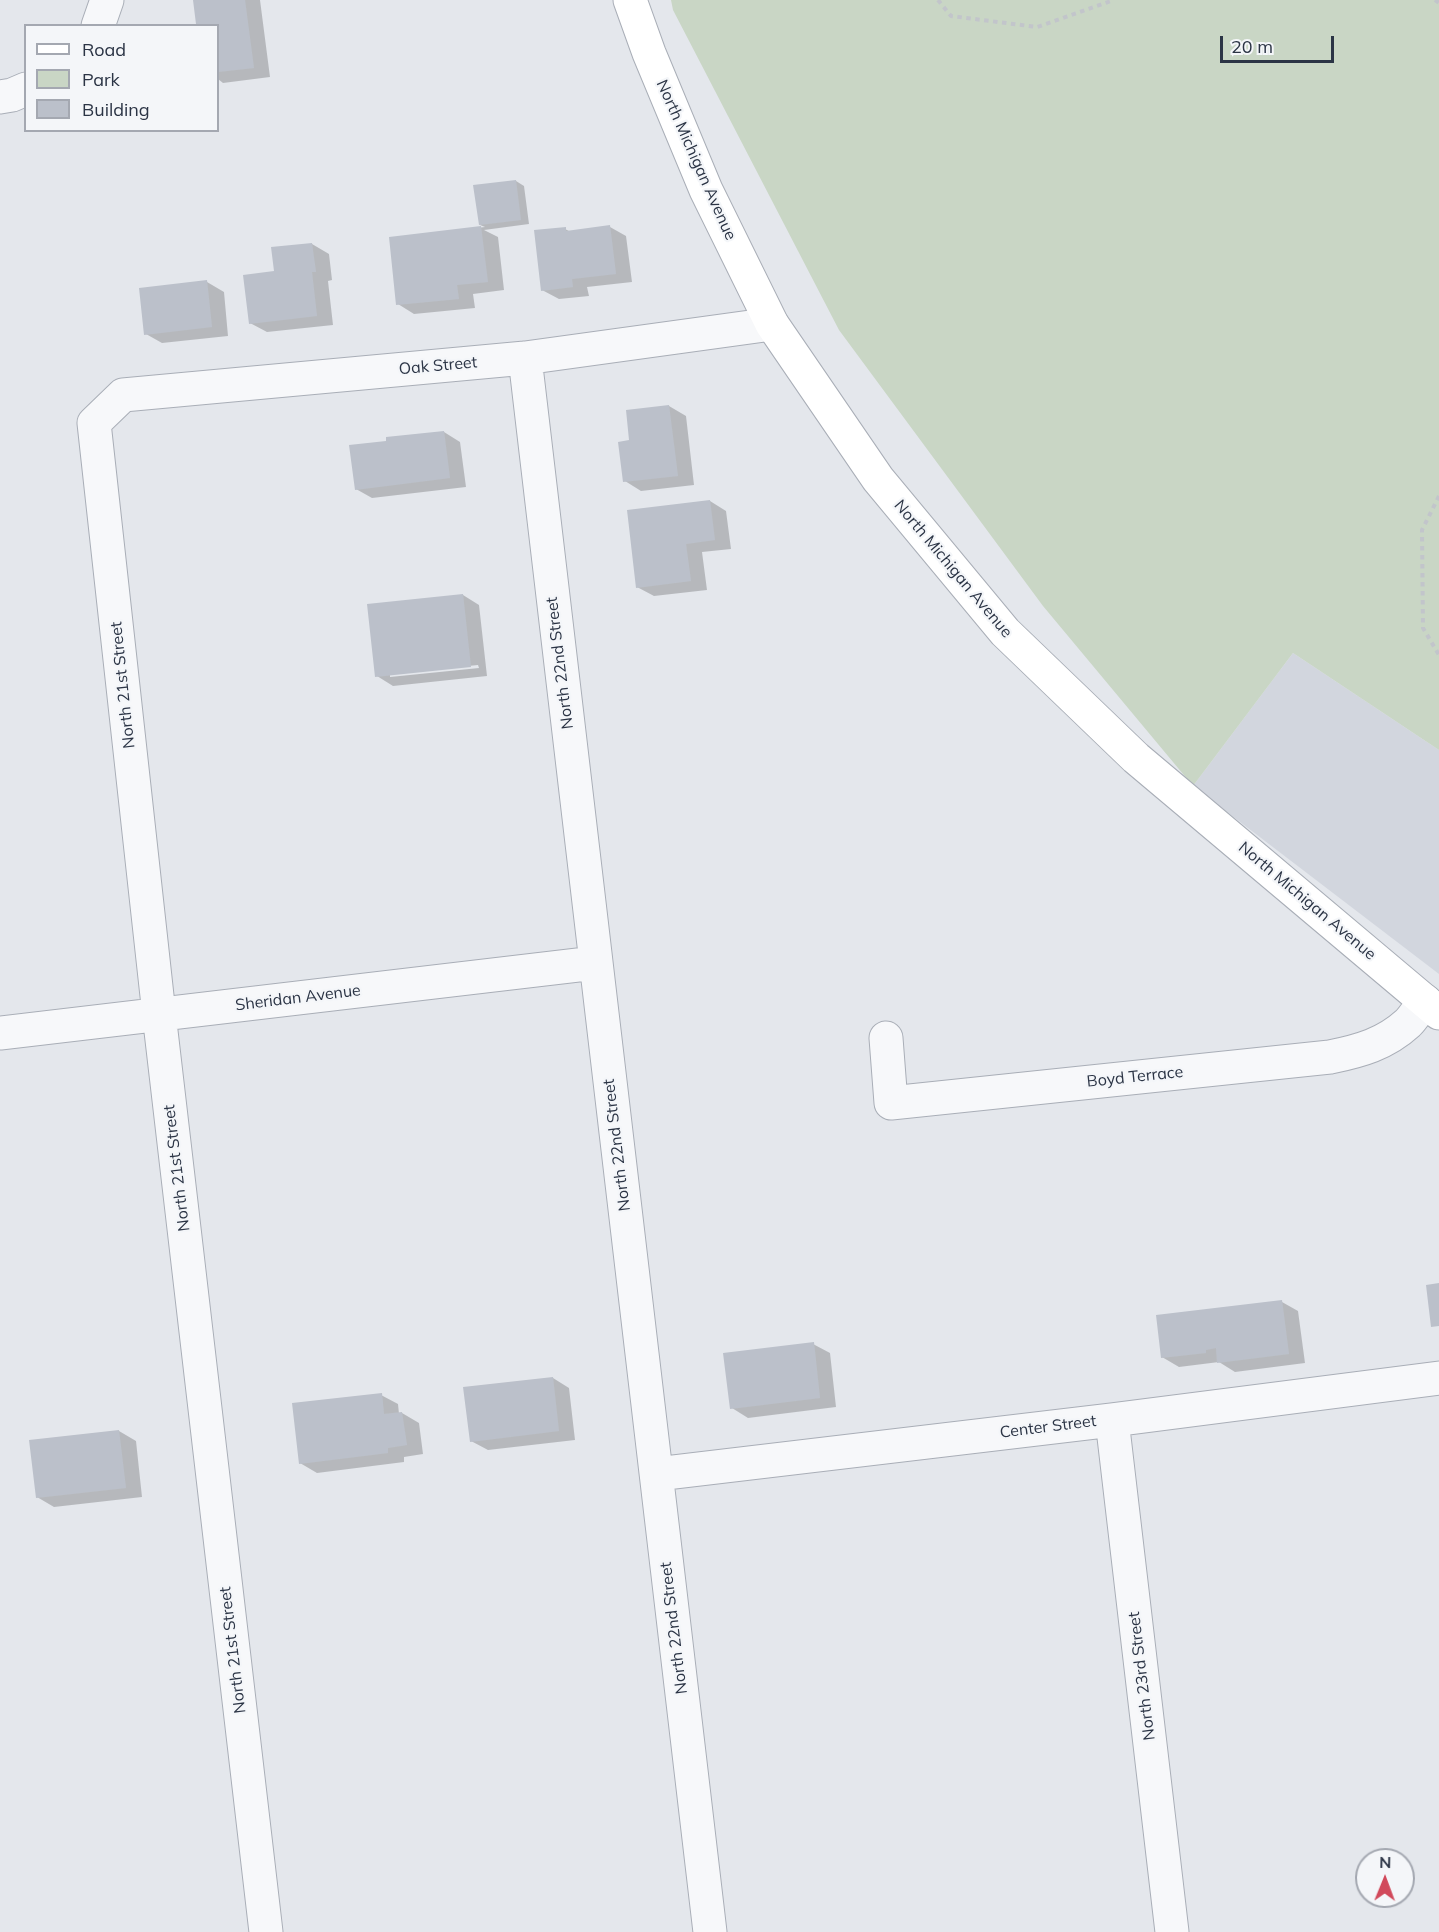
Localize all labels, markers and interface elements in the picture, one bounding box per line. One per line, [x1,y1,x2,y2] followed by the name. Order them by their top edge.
[24,24,219,132] legend
[1223,24,1337,62] scale bar
[1231,35,1273,58] text: 20 m
[82,38,126,61] text: Road
[82,68,120,91] text: Park
[652,77,740,243] street label: North Michigan Avenue
[82,98,150,121] text: Building
[398,353,478,379] street label: Oak Street
[890,496,1016,642] street label: North Michigan Avenue
[542,596,578,730] street label: North 22nd Street
[107,621,139,749] street label: North 21st Street
[1234,838,1380,964] street label: North Michigan Avenue
[234,981,362,1015] street label: Sheridan Avenue
[1086,1062,1184,1092] street label: Boyd Terrace
[599,1078,635,1212] street label: North 22nd Street
[160,1104,194,1232] street label: North 21st Street
[999,1412,1097,1442] street label: Center Street
[656,1561,692,1695] street label: North 22nd Street
[216,1586,250,1714] street label: North 21st Street
[1125,1611,1159,1741] street label: North 23rd Street
[1355,1848,1415,1908] north arrow
[1379,1852,1391,1872] text: N

